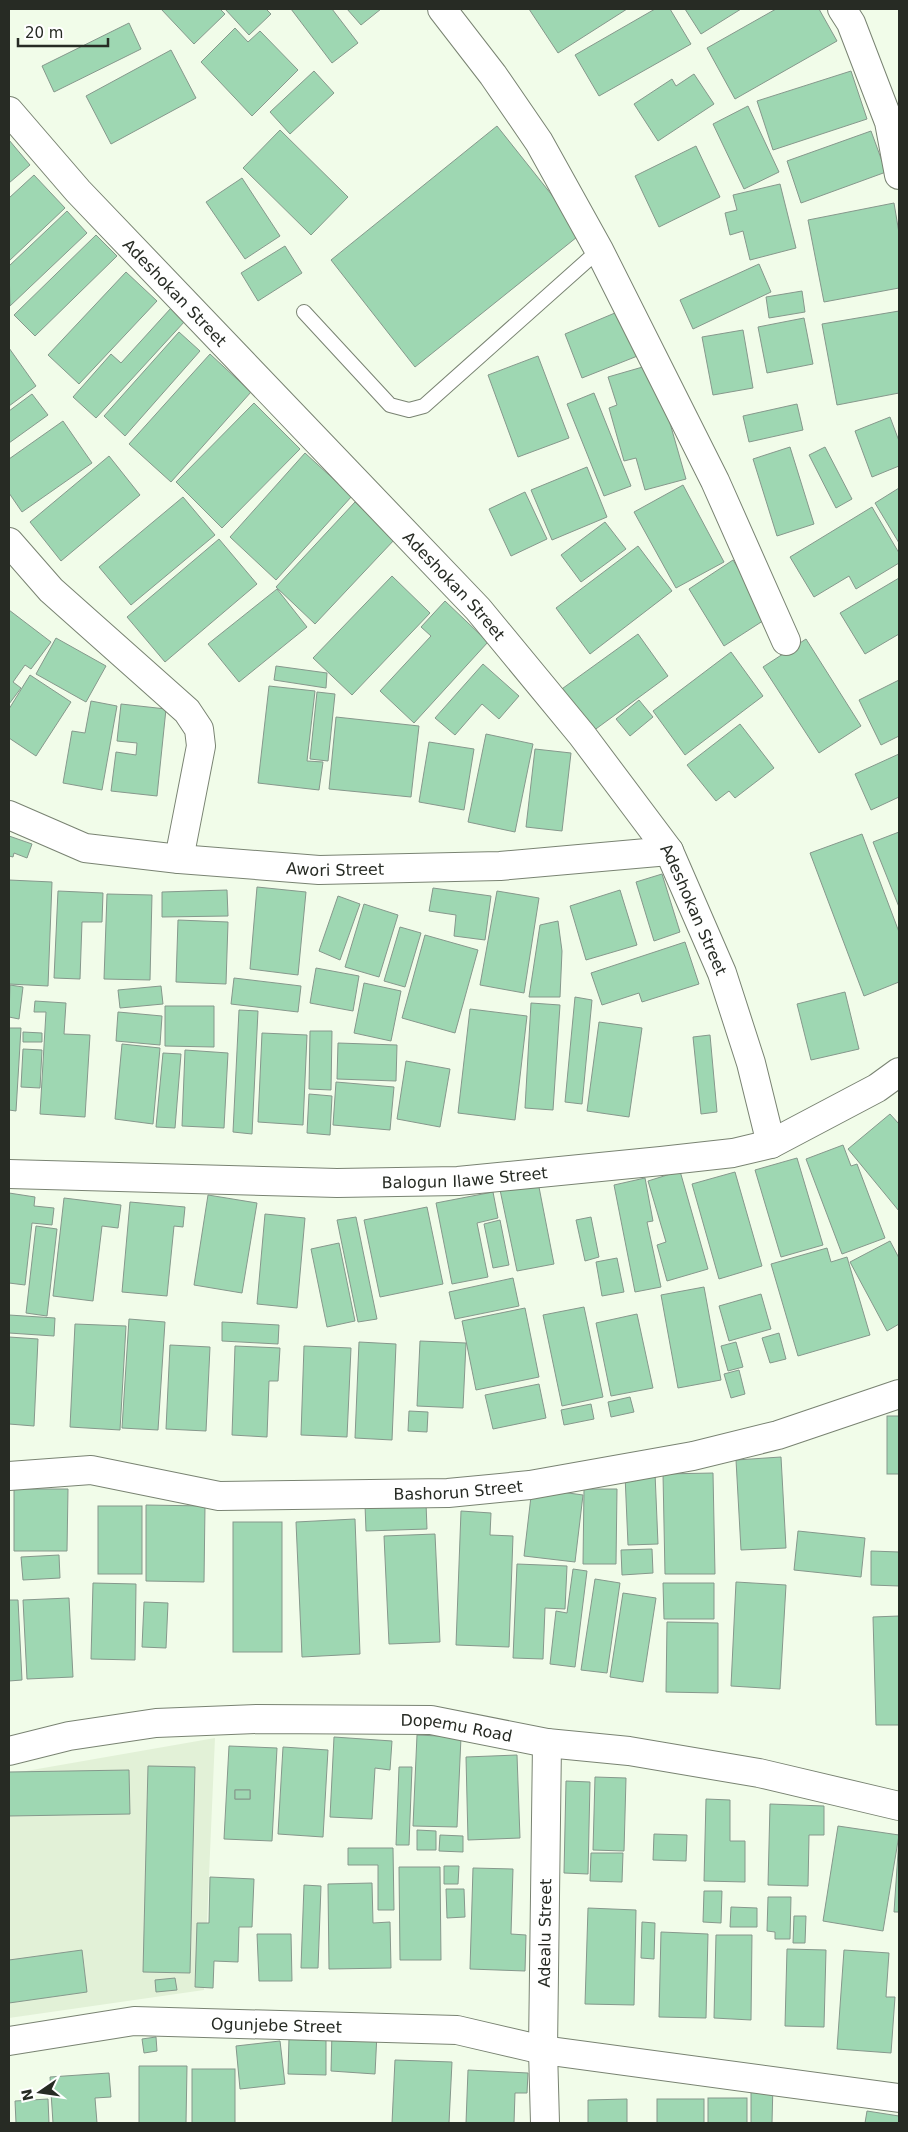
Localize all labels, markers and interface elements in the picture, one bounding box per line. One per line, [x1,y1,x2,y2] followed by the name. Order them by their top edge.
[18,15,108,47] scale bar
[25,24,63,42] text: 20 m
[119,235,231,350] street label: Adeshokan Street
[399,527,509,644] street label: Adeshokan Street
[657,839,731,978] street label: Adeshokan Street
[285,858,384,879] street label: Awori Street
[382,1163,548,1192] street label: Balogun Ilawe Street
[393,1476,524,1503] street label: Bashorun Street
[400,1710,514,1745] street label: Dopemu Road
[534,1879,555,1988] street label: Adealu Street
[211,2014,342,2036] street label: Ogunjebe Street
[15,2067,65,2117] north arrow
[18,2087,36,2102] text: N

